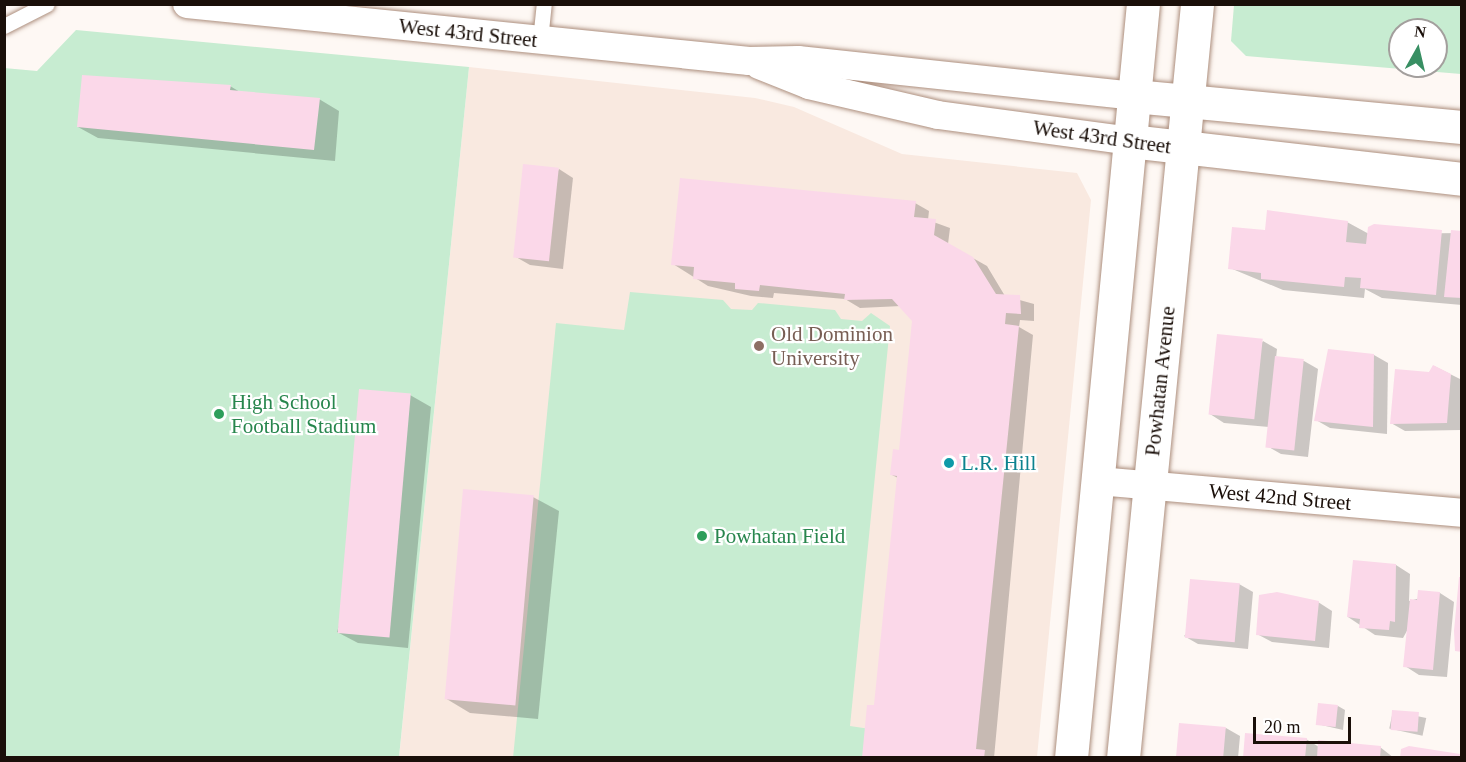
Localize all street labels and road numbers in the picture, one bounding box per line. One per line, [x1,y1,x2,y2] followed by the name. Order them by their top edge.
[397,13,539,53] street label: West 43rd Street
[1031,115,1173,159] street label: West 43rd Street
[1140,304,1180,458] street label: Powhatan Avenue
[1208,478,1352,516] street label: West 42nd Street

